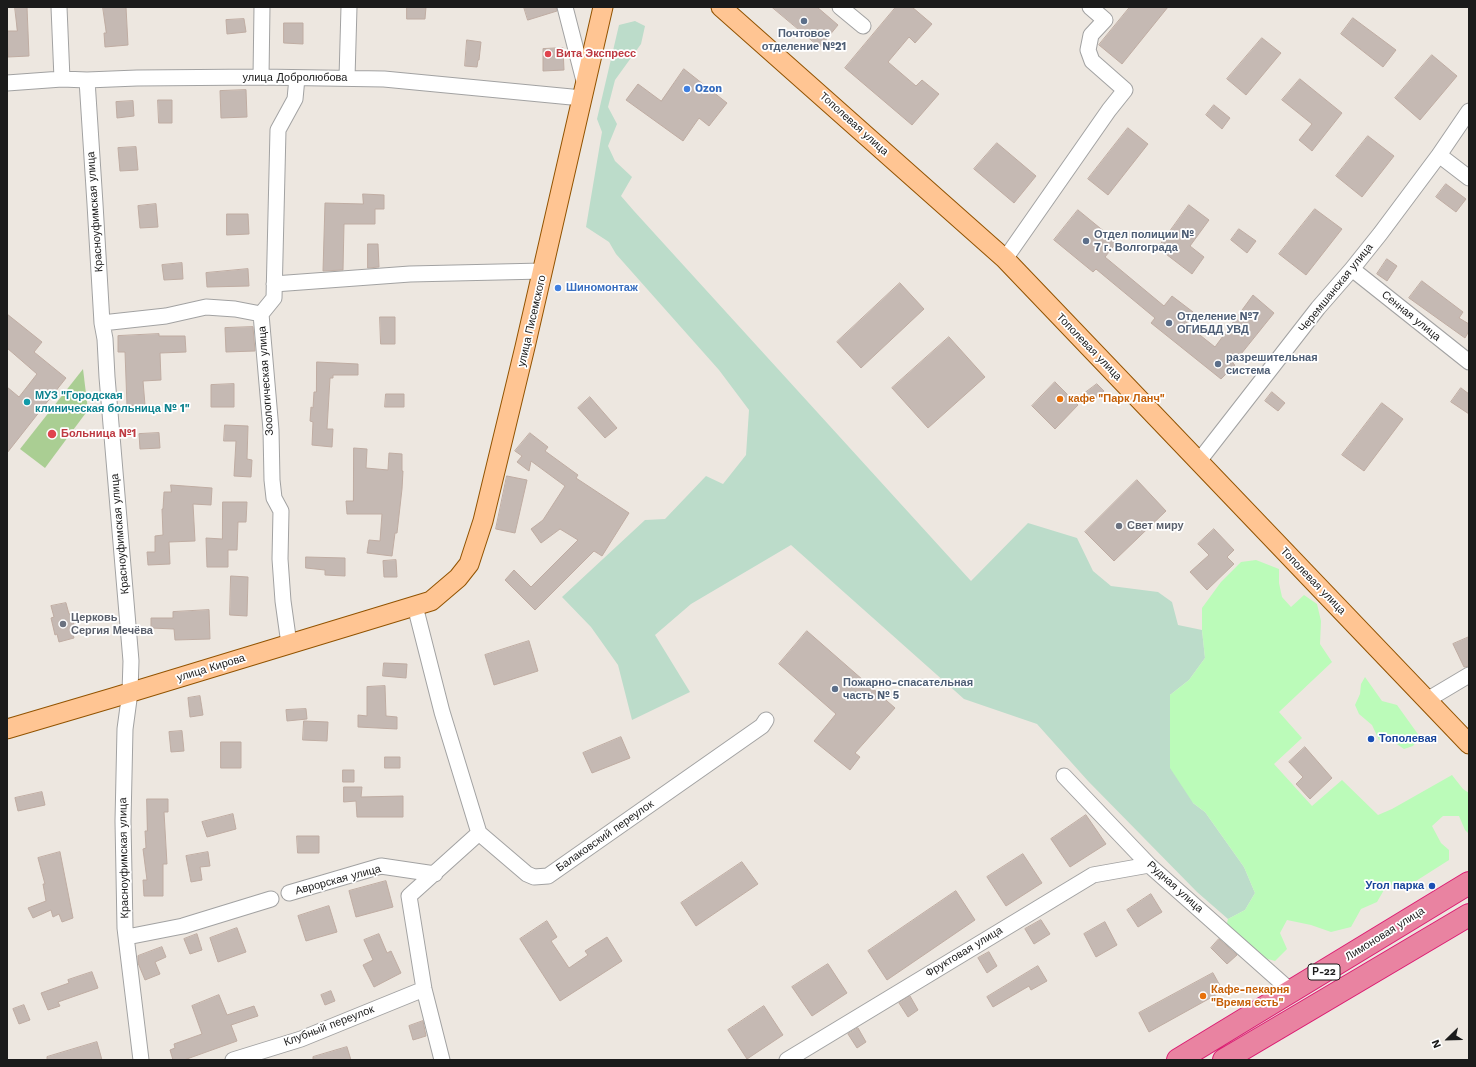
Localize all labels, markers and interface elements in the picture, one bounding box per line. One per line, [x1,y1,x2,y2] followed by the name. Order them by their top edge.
[799,16,809,26] marker: Почтовое отделение №21
[762,27,846,53] place label: Почтовое отделение №21
[556,47,636,61] place label: Вита Экспресс
[543,49,553,59] marker: Вита Экспресс
[243,71,347,85] street label: улица Добролюбова
[695,82,722,96] place label: Ozon
[682,84,692,94] marker: Ozon
[817,90,891,158] street label: Тополевая улица
[84,151,106,273] street label: Красноуфимская улица
[1094,228,1194,254] place label: Отдел полиции № 7 г. Волгограда
[1081,236,1091,246] marker: Отдел полиции № 7 г. Волгограда
[1296,241,1376,335] street label: Черемшанская улица
[515,274,549,368] street label: улица Писемского
[566,281,638,295] place label: Шиномонтаж
[553,283,563,293] marker: Шиномонтаж
[1379,288,1443,344] street label: Сенная улица
[1177,310,1259,336] place label: Отделение №7 ОГИБДД УВД
[1054,311,1124,383] street label: Тополевая улица
[1164,318,1174,328] marker: Отделение №7 ОГИБДД УВД
[256,326,276,436] street label: Зоологическая улица
[1226,351,1318,377] place label: разрешительная система
[1213,359,1223,369] marker: разрешительная система
[35,389,190,415] place label: МУЗ "Городская клиническая больница № 1"
[1068,392,1165,406] place label: кафе "Парк Ланч"
[1055,394,1065,404] marker: кафе "Парк Ланч"
[22,397,32,407] marker: МУЗ "Городская клиническая больница № 1"
[61,427,136,441] place label: Больница №1
[46,428,58,440] marker: Больница №1
[108,473,132,595] street label: Красноуфимская улица
[1127,519,1184,533] place label: Свет миру
[1114,521,1124,531] marker: Свет миру
[1278,545,1348,617] street label: Тополевая улица
[71,611,153,637] place label: Церковь Сергия Мечёва
[58,619,68,629] marker: Церковь Сергия Мечёва
[175,651,247,685] street label: улица Кирова
[843,676,973,702] place label: Пожарно-спасательная часть № 5
[830,684,840,694] marker: Пожарно-спасательная часть № 5
[1379,732,1437,746] place label: Тополевая
[1366,734,1376,744] marker: Тополевая
[116,797,132,919] street label: Красноуфимская улица
[554,797,656,875] street label: Балаковский переулок
[1144,858,1206,916] street label: Рудная улица
[294,862,382,898] street label: Аврорская улица
[1365,879,1424,893] place label: Угол парка
[1427,881,1437,891] marker: Угол парка
[1343,904,1427,964] street label: Лимоновая улица
[923,924,1005,980] street label: Фруктовая улица
[1308,964,1340,980] road number: Р-22
[1211,983,1290,1009] place label: Кафе-пекарня "Время есть"
[1198,991,1208,1001] marker: Кафе-пекарня "Время есть"
[282,1003,376,1049] street label: Клубный переулок
[1428,1019,1468,1059] north arrow
[1429,1038,1444,1050] text: N

